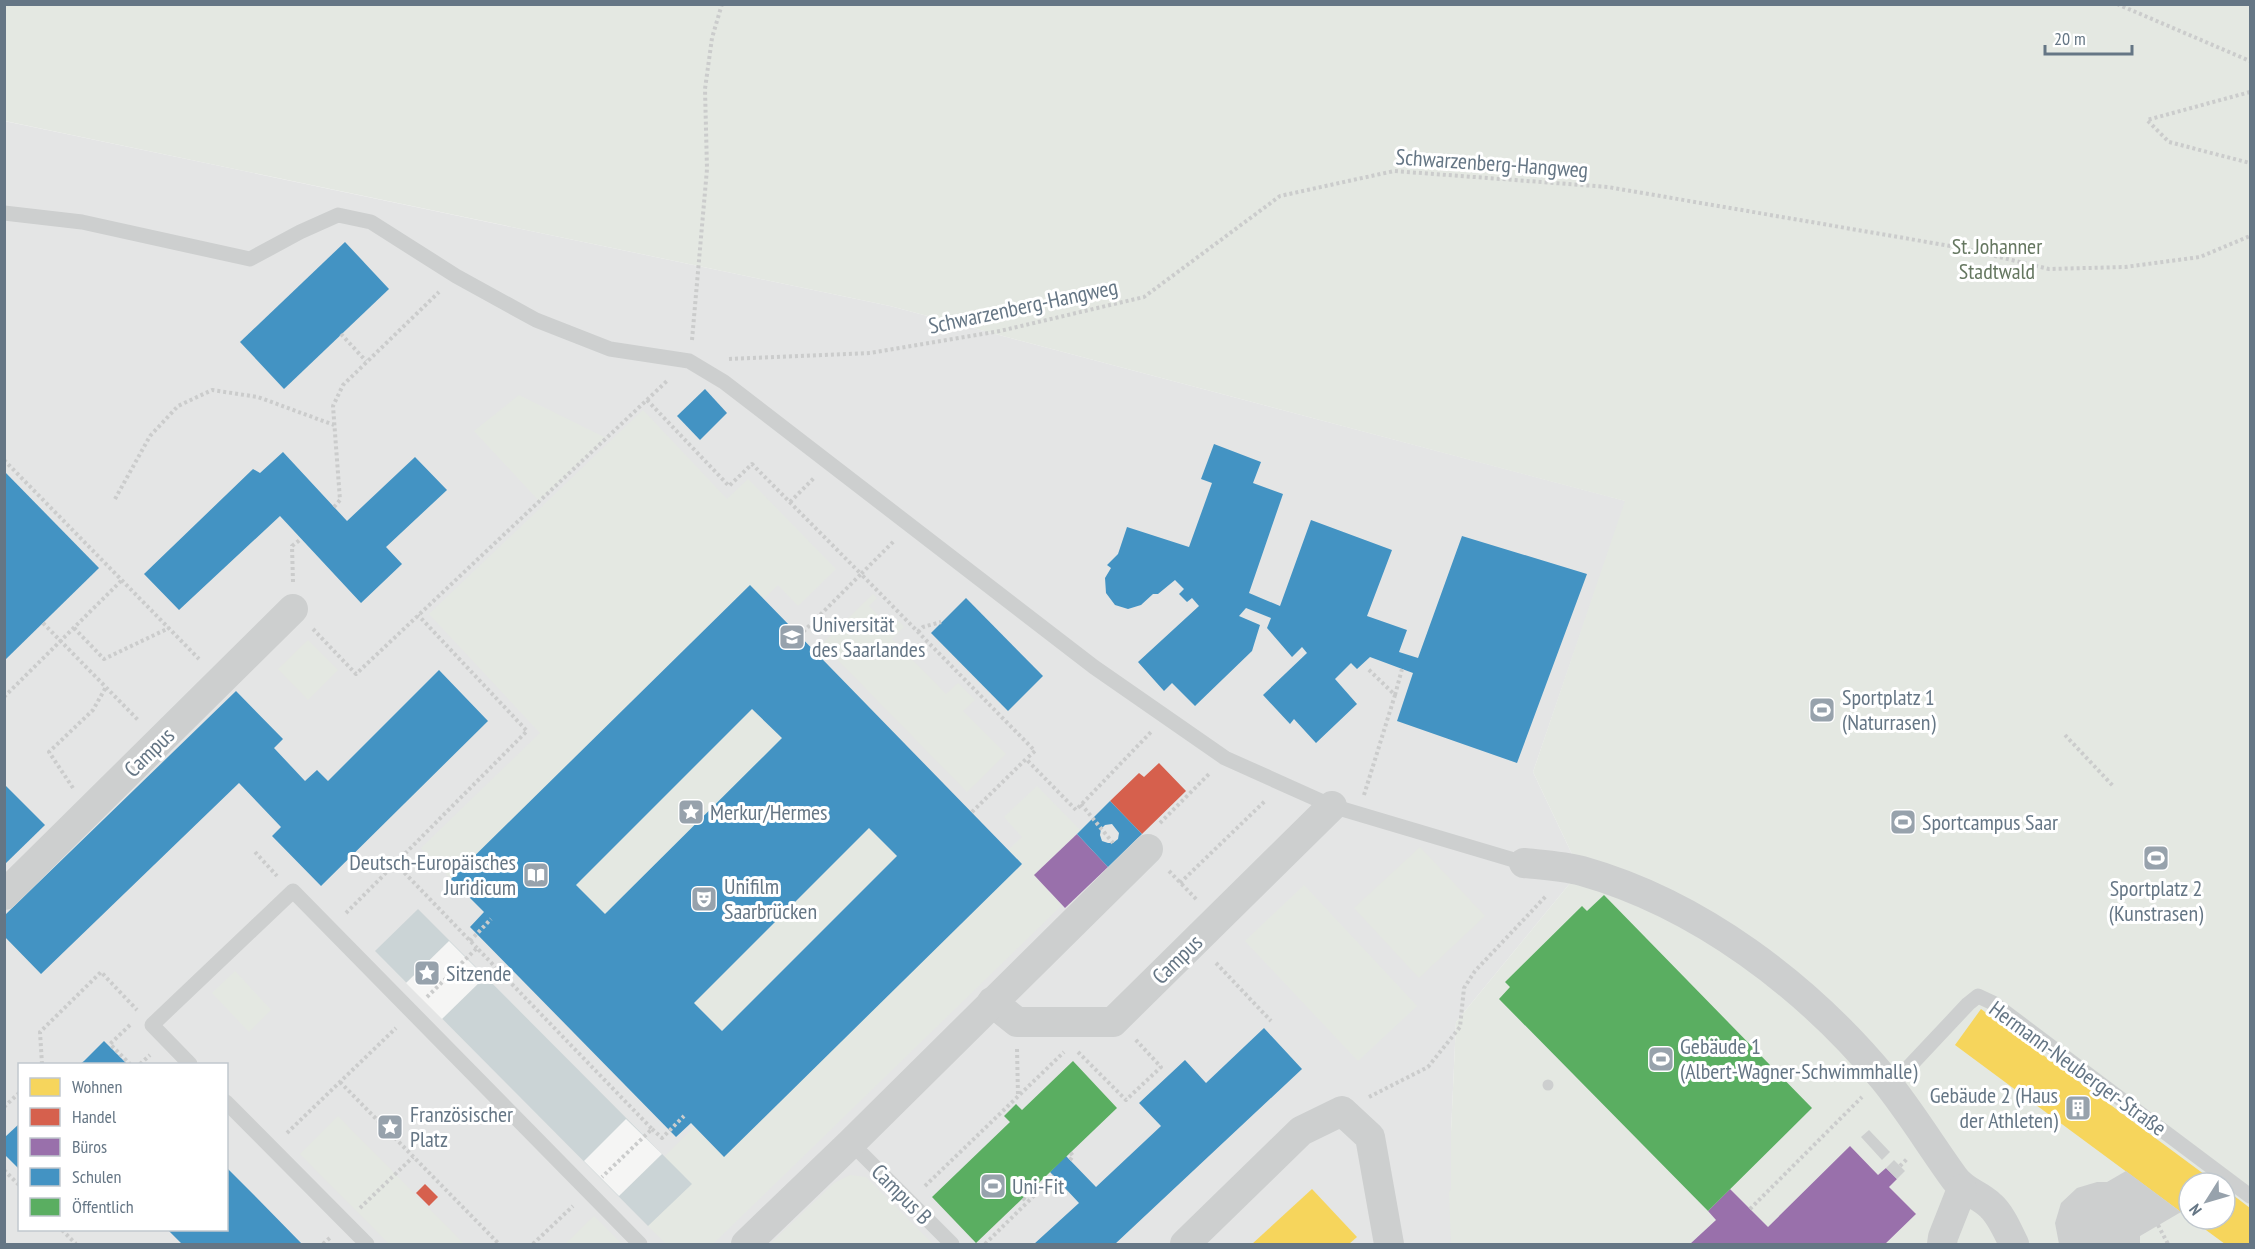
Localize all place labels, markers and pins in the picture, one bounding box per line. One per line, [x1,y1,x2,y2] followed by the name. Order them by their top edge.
[812,610,925,663] place label: Universität des Saarlandes
[777,622,807,652] school or university icon: Universität des Saarlandes
[1842,683,1936,736] place label: Sportplatz 1 (Naturrasen)
[1807,695,1837,725] sports icon: Sportplatz 1 (Naturrasen)
[676,797,706,827] place icon: Merkur/Hermes
[710,798,827,826] place label: Merkur/Hermes
[1888,807,1918,837] sports icon: Sportcampus Saar
[1922,808,2058,836] place label: Sportcampus Saar
[2141,843,2171,873] sports icon: Sportplatz 2 (Kunstrasen)
[349,848,516,901] place label: Deutsch-Europäisches Juridicum
[521,860,551,890] library icon: Deutsch-Europäisches Juridicum
[724,872,817,925] place label: Unifilm Saarbrücken
[2109,874,2204,927] place label: Sportplatz 2 (Kunstrasen)
[689,884,719,914] theatre icon: Unifilm Saarbrücken
[412,958,442,988] place icon: Sitzende
[446,959,511,987] place label: Sitzende
[1680,1032,1918,1085] place label: Gebäude 1 (Albert-Wagner-Schwimmhalle)
[1646,1044,1676,1074] sports icon: Gebäude 1 (Albert-Wagner-Schwimmhalle)
[1930,1081,2059,1134] place label: Gebäude 2 (Haus der Athleten)
[2063,1093,2093,1123] building icon: Gebäude 2 (Haus der Athleten)
[410,1100,513,1153] place label: Französischer Platz
[375,1112,405,1142] place icon: Französischer Platz
[978,1171,1008,1201] sports icon: Uni-Fit
[1012,1172,1064,1200] place label: Uni-Fit

